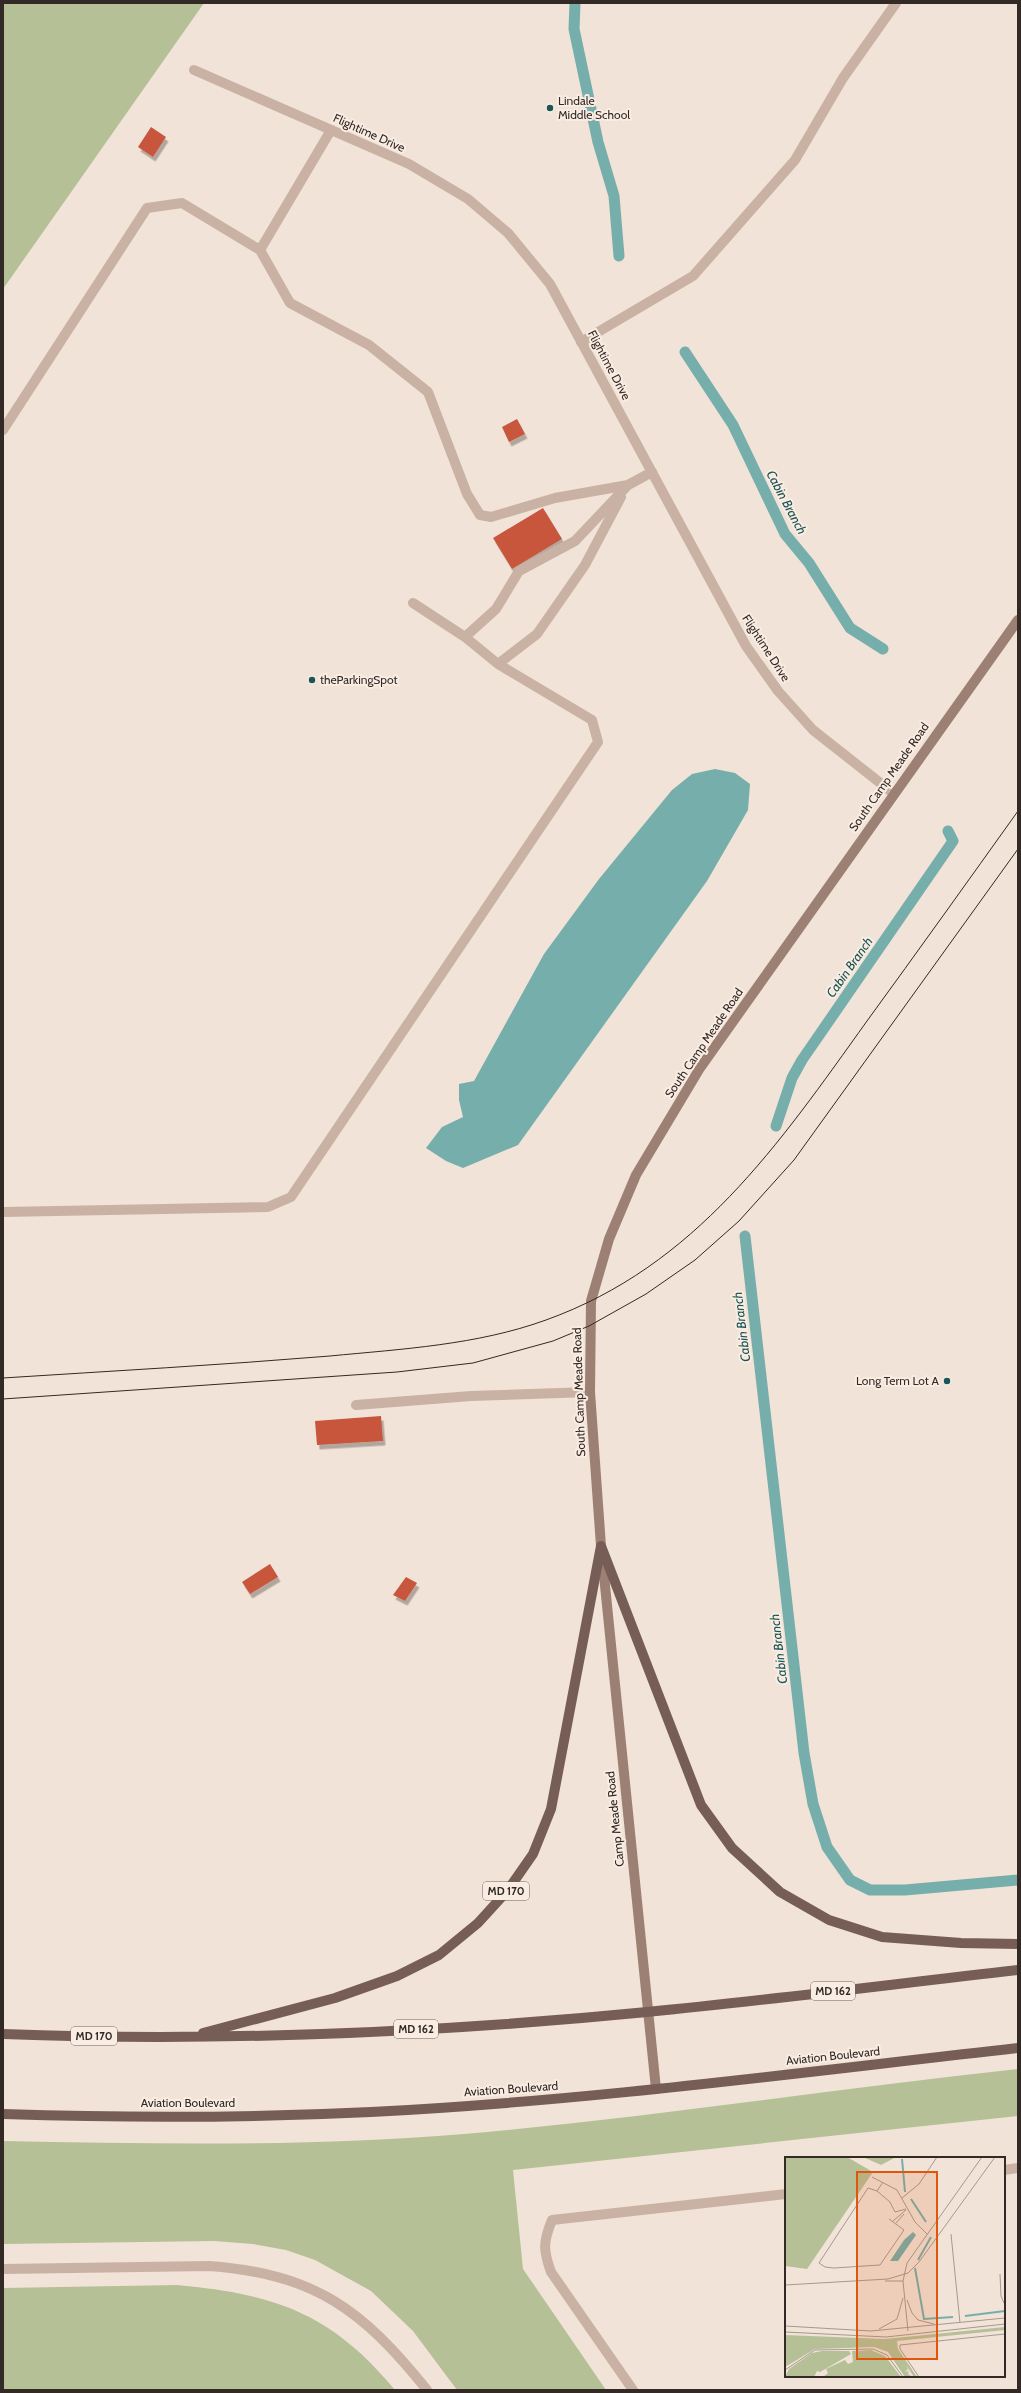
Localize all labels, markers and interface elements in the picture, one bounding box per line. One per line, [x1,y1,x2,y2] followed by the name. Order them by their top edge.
[558,93,630,122] place label: Lindale Middle School
[545,103,555,113] marker: Lindale Middle School
[331,110,407,155] street label: Flightime Drive
[585,327,634,402] street label: Flightime Drive
[763,467,811,537] water label: Cabin Branch
[739,611,794,684] street label: Flightime Drive
[320,672,398,687] place label: theParkingSpot
[307,675,317,685] marker: theParkingSpot
[845,719,932,834] street label: South Camp Meade Road
[822,934,876,1000] water label: Cabin Branch
[661,985,746,1100] street label: South Camp Meade Road
[729,1291,753,1363] water label: Cabin Branch
[569,1327,588,1457] street label: South Camp Meade Road
[856,1373,940,1388] place label: Long Term Lot A
[942,1376,952,1386] marker: Long Term Lot A
[766,1613,790,1685] water label: Cabin Branch
[602,1770,627,1868] street label: Camp Meade Road
[483,1882,529,1900] road number: MD 170
[811,1982,855,2000] road number: MD 162
[394,2020,438,2038] road number: MD 162
[71,2027,117,2045] road number: MD 170
[785,2043,881,2068] street label: Aviation Boulevard
[463,2078,559,2099] street label: Aviation Boulevard
[141,2095,235,2110] street label: Aviation Boulevard
[785,2157,1005,2377] inset map

